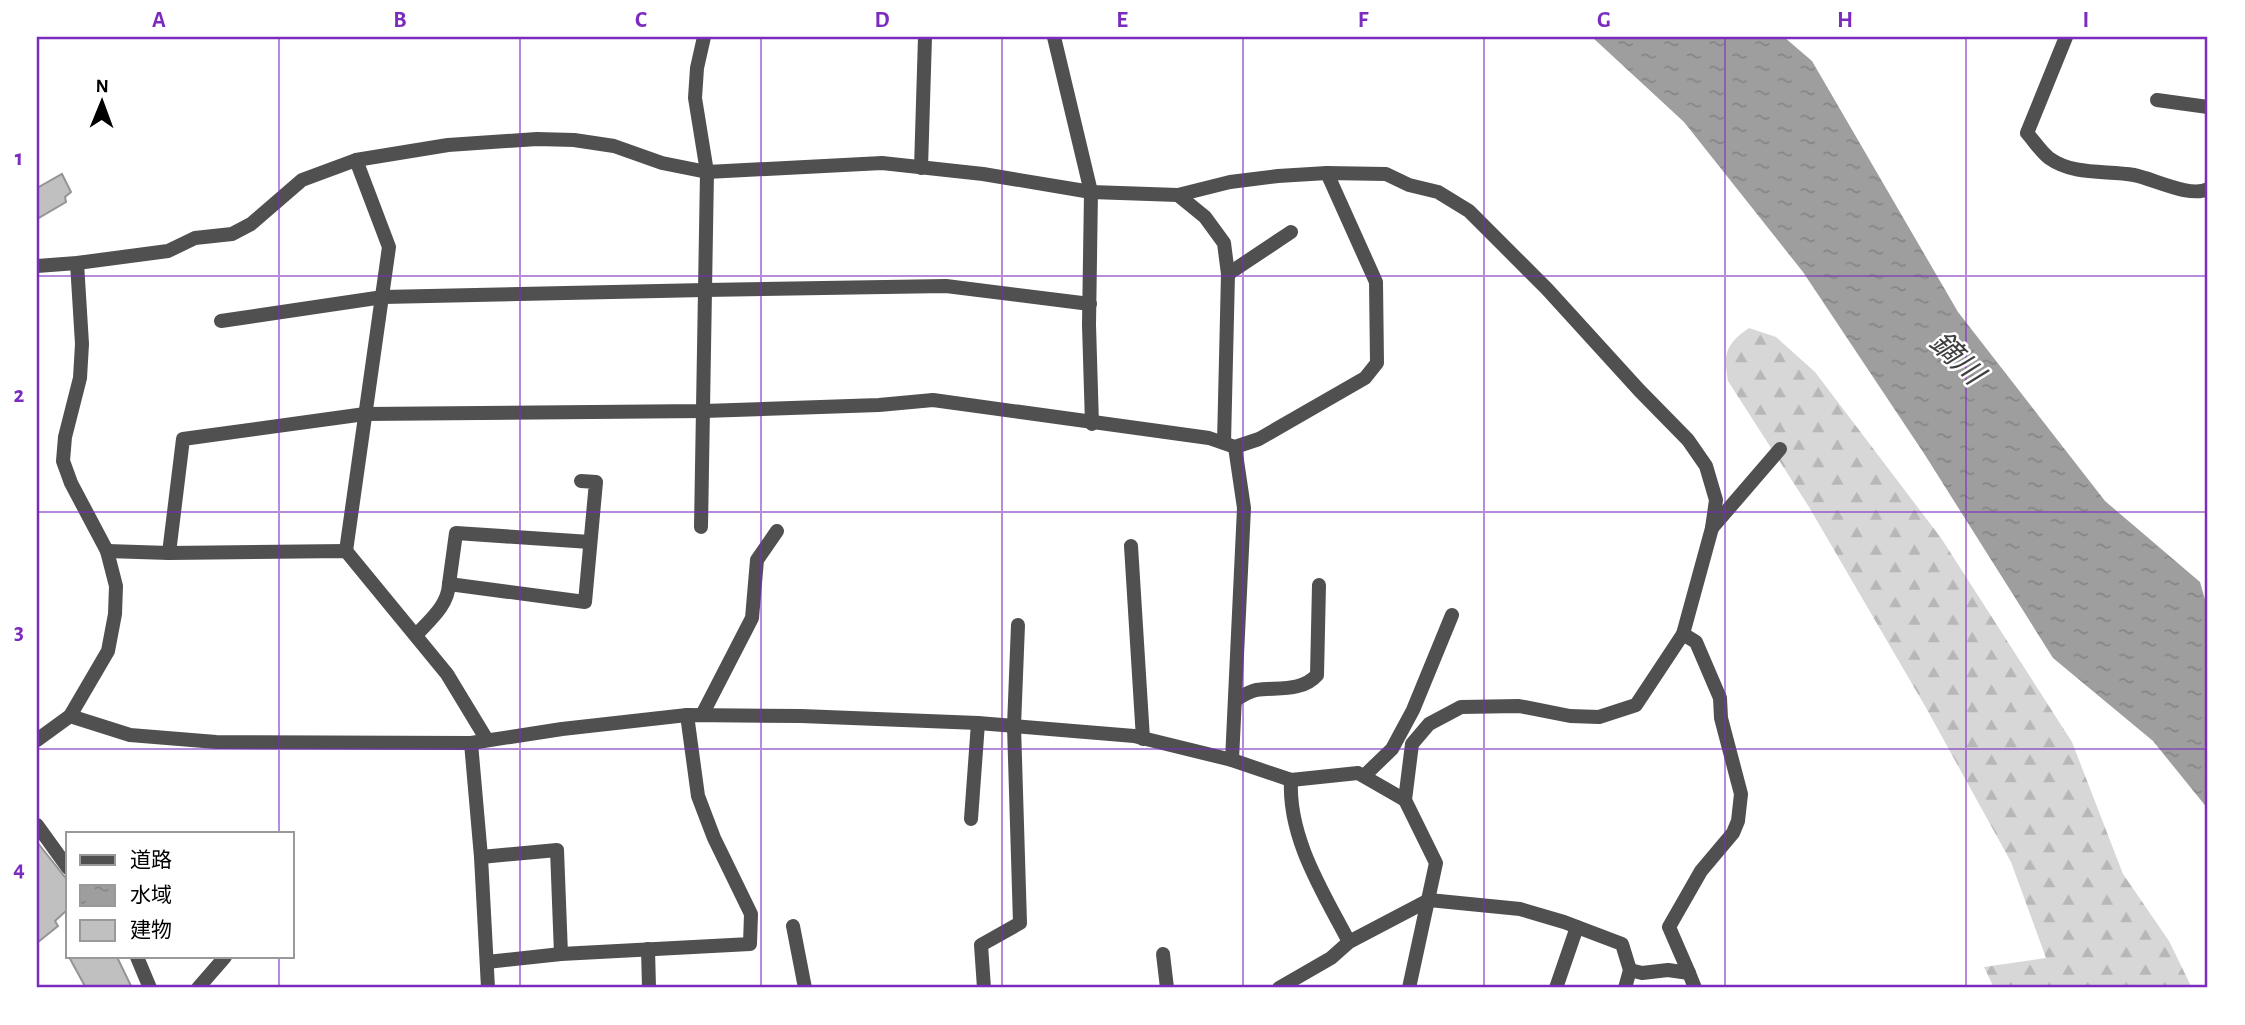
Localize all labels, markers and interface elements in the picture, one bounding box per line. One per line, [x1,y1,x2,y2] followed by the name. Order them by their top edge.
[152,9,166,32] text: A
[393,9,407,32] text: B
[635,9,647,32] text: C
[874,9,890,32] text: D
[1116,9,1128,32] text: E
[1358,9,1369,32] text: F
[1597,9,1611,32] text: G
[1837,9,1853,32] text: H
[2083,9,2089,32] text: I
[66,66,136,136] north arrow
[95,77,109,96] text: N
[15,147,23,170] text: 1
[1924,326,1992,392] water label: 鏑川
[14,384,25,407] text: 2
[14,621,24,644] text: 3
[66,832,294,958] legend
[130,849,172,871] text: 道路
[13,858,25,881] text: 4
[130,884,172,906] text: 水域
[130,919,172,941] text: 建物

